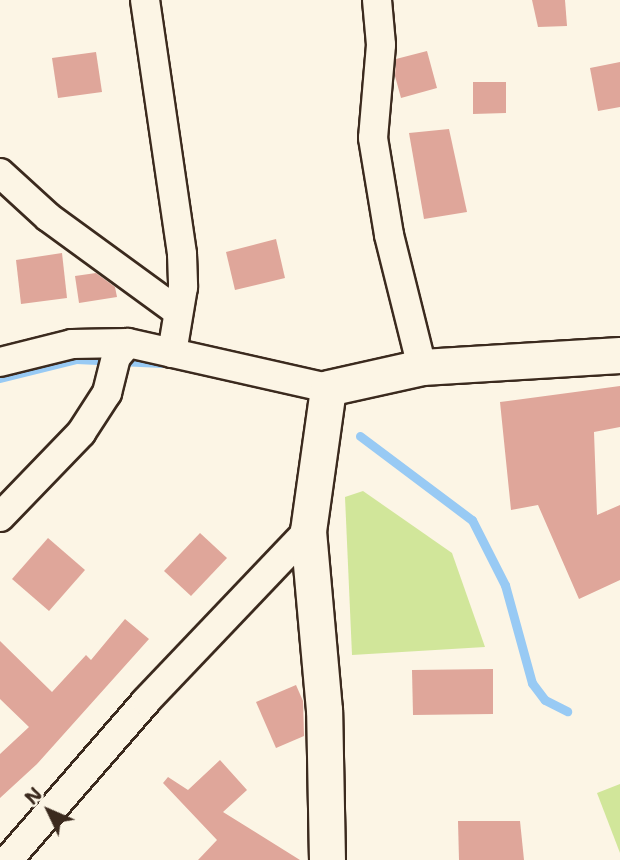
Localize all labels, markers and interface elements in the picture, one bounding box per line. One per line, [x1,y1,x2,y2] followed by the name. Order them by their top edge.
[14,776,84,846] north arrow
[19,782,48,810] text: N

